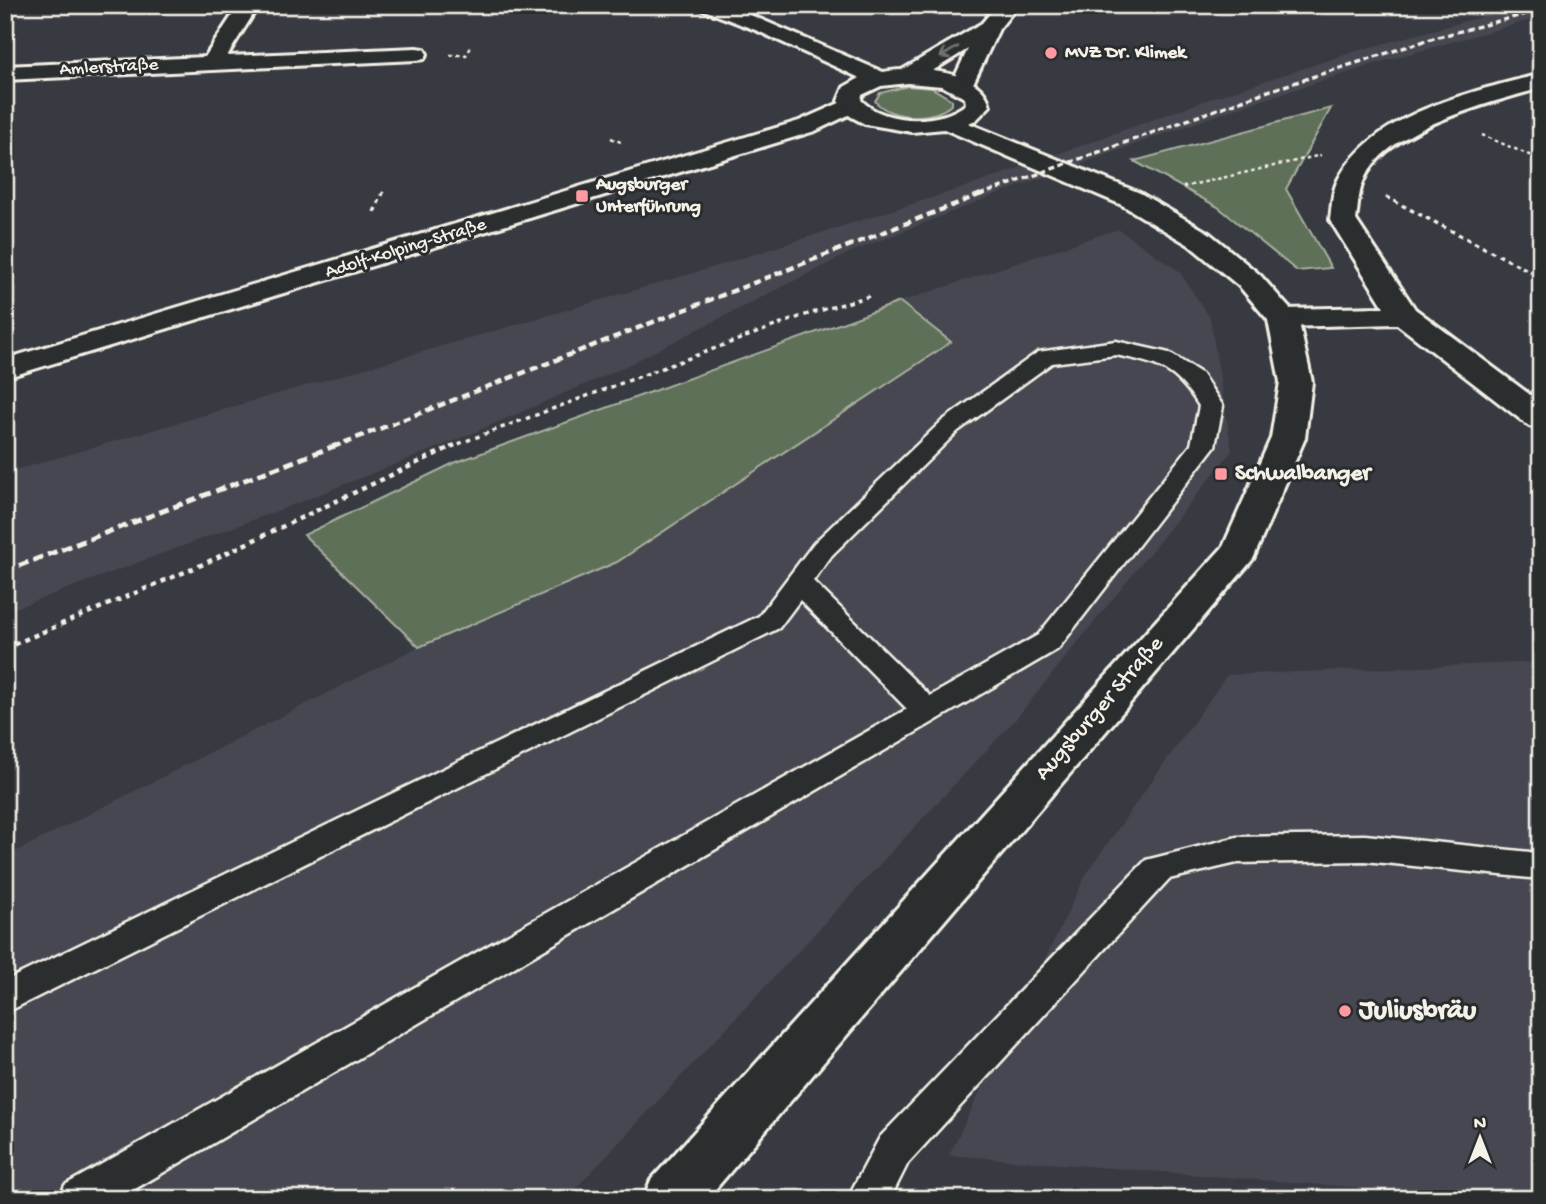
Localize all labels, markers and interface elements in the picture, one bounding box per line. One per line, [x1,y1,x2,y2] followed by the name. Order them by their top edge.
[1065,42,1188,65] place label: MVZ Dr. Klimek
[939,45,959,59] one-way arrow
[1043,45,1059,61] marker: MVZ Dr. Klimek
[59,54,159,82] street label: Amlerstraße
[595,174,701,219] place label: Augsburger Unterführung
[574,188,590,204] marker: Augsburger Unterführung
[323,214,489,284] street label: Adolf-Kolping-Straße
[1235,461,1373,488] place label: Schwalbanger
[1213,466,1229,482] marker: Schwalbanger
[1030,630,1171,787] street label: Augsburger Straße
[1358,995,1477,1028] place label: Juliusbräu
[1337,1003,1353,1019] marker: Juliusbräu
[1444,1102,1514,1172] north arrow
[1474,1113,1486,1136] text: N

